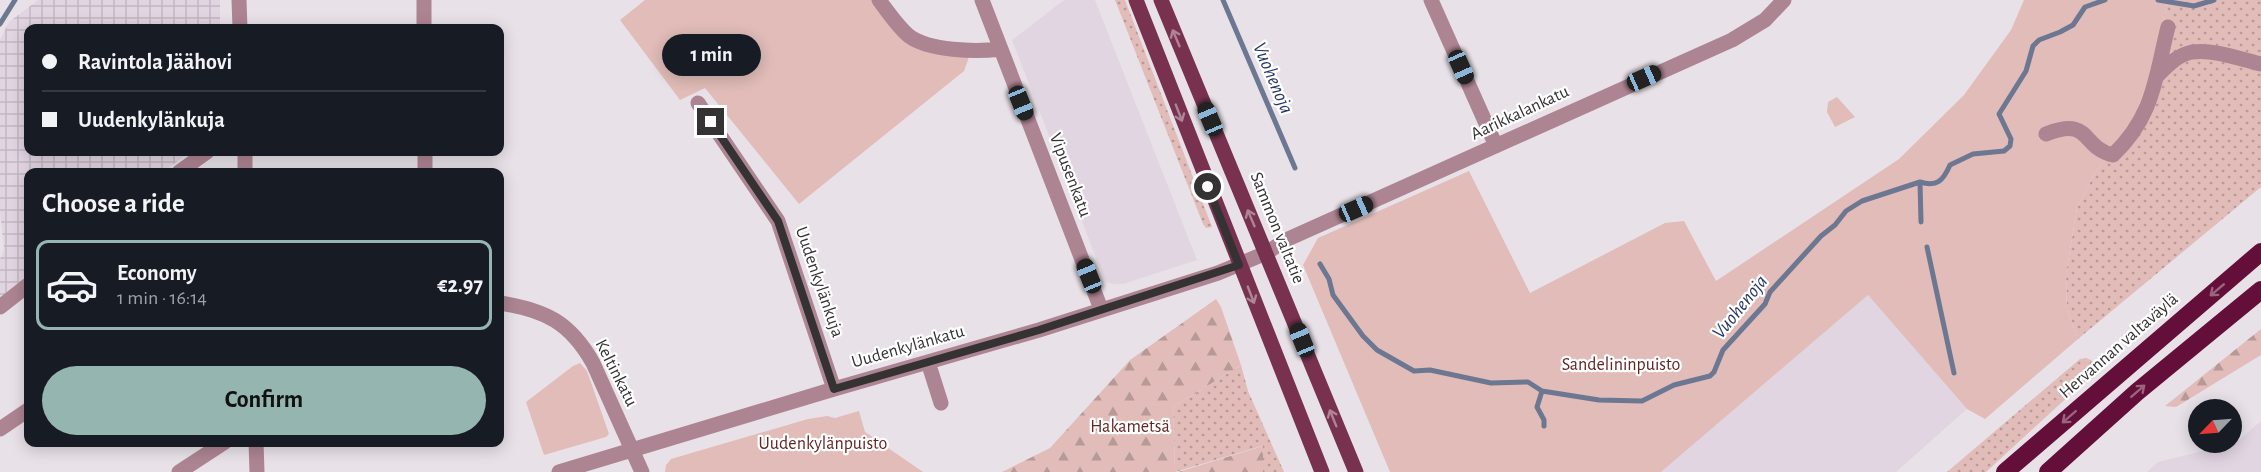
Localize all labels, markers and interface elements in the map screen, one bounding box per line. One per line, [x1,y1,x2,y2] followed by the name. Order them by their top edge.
[1170,29,1181,47] one-way arrow
[662,35,760,77] callout: 1 min
[1249,39,1297,117] water label: Vuohenoja
[690,45,733,65] text: 1 min
[1445,47,1477,87] car
[78,51,232,73] text: Ravintola Jäähovi
[1624,62,1664,94] car
[1468,82,1572,144] street label: Aarikkalankatu
[1006,83,1036,123] car
[1195,99,1225,139] car
[1175,104,1186,122] one-way arrow
[697,108,724,135] route end
[78,109,225,131] text: Uudenkylänkuja
[1046,131,1094,219] street label: Vipusenkatu
[1246,170,1308,286] street label: Sammon valtatie
[1194,173,1221,200] route start
[42,190,185,217] text: Choose a ride
[1336,193,1376,225] car
[1245,209,1256,227] one-way arrow
[792,224,846,340] street label: Uudenkylänkuja
[1074,256,1104,296] car
[45,258,99,312] icon: car
[117,262,197,284] text: Economy
[1709,271,1771,343] water label: Vuohenoja
[437,274,483,296] text: €2.97
[2209,283,2224,297] one-way arrow
[1246,285,1257,304] one-way arrow
[117,288,207,308] text: 1 min · 16:14
[2056,290,2182,402] street label: Hervannan valtaväylä
[1287,320,1317,360] car
[850,322,966,372] street label: Uudenkylänkatu
[591,337,641,409] street label: Keltinkatu
[1562,356,1680,374] park label: Sandelininpuisto
[42,366,486,435] button: Confirm
[2130,384,2145,398] one-way arrow
[2188,399,2242,453] north arrow
[2188,399,2242,453] map controls
[1327,409,1338,428] one-way arrow
[2061,410,2076,424] one-way arrow
[1090,418,1170,436] park label: Hakametsä
[759,435,888,453] park label: Uudenkylänpuisto

